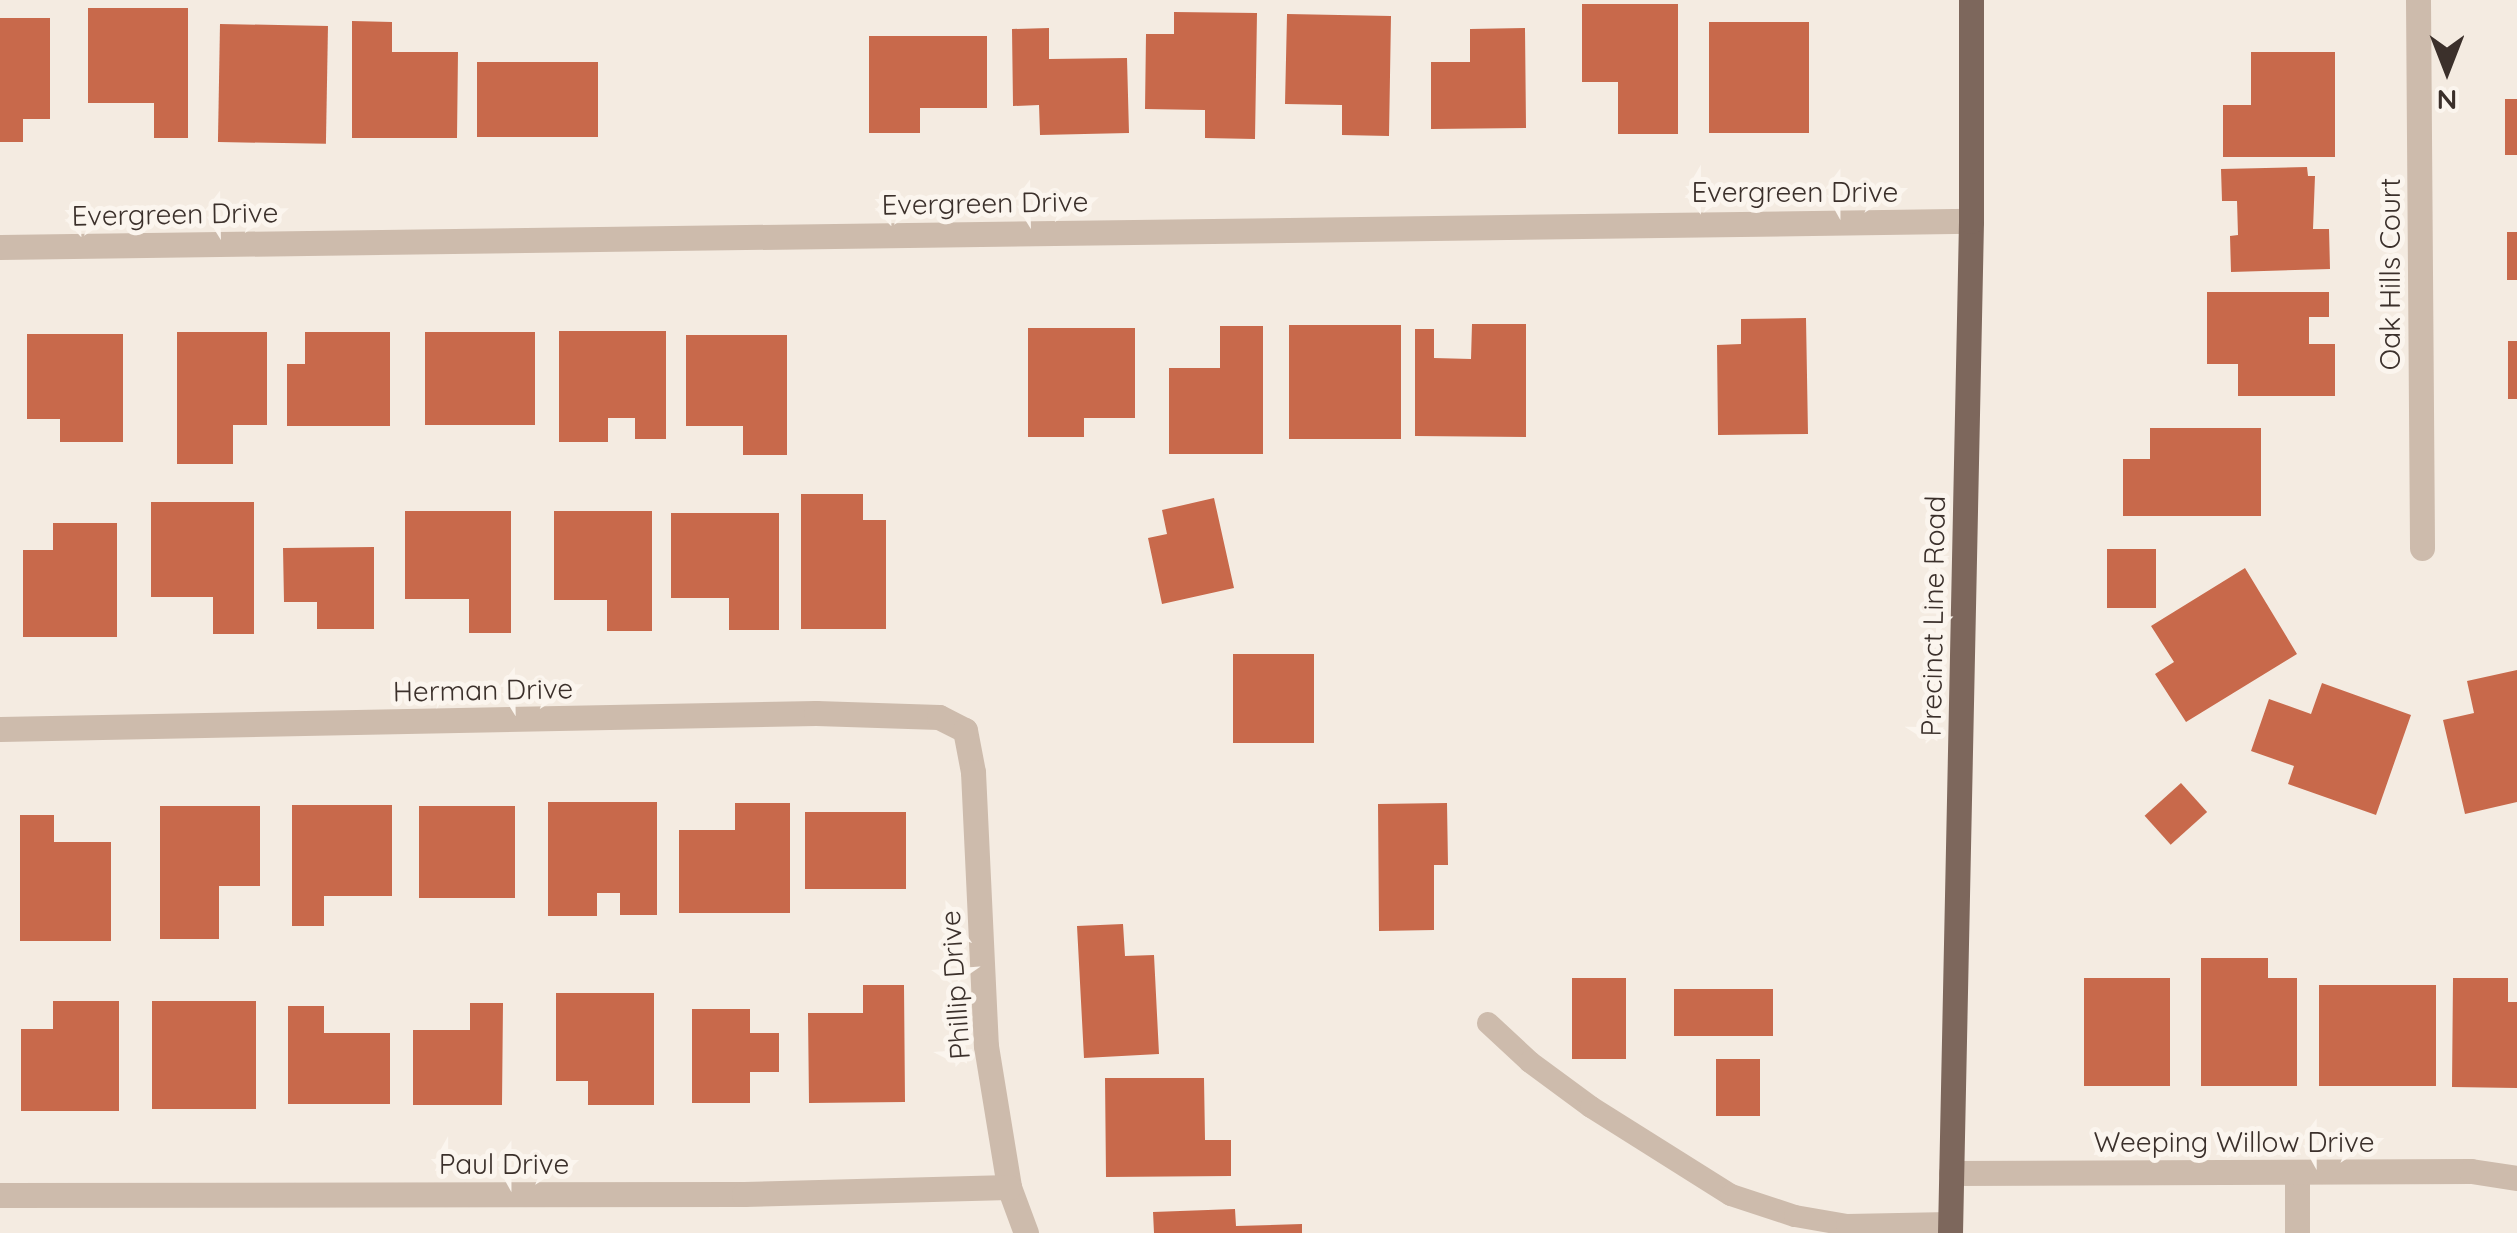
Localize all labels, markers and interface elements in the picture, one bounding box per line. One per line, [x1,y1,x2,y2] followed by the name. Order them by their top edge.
[2397,20,2497,120] north arrow
[2437,83,2457,118] text: N
[1692,175,1898,209] street label: Evergreen Drive
[2373,178,2407,370] street label: Oak Hills Court
[881,184,1089,222] street label: Evergreen Drive
[71,195,279,233] street label: Evergreen Drive
[1914,495,1952,737] street label: Precinct Line Road
[392,672,574,708] street label: Herman Drive
[933,909,977,1061] street label: Phillip Drive
[2093,1125,2375,1159] street label: Weeping Willow Drive
[439,1147,569,1181] street label: Paul Drive

